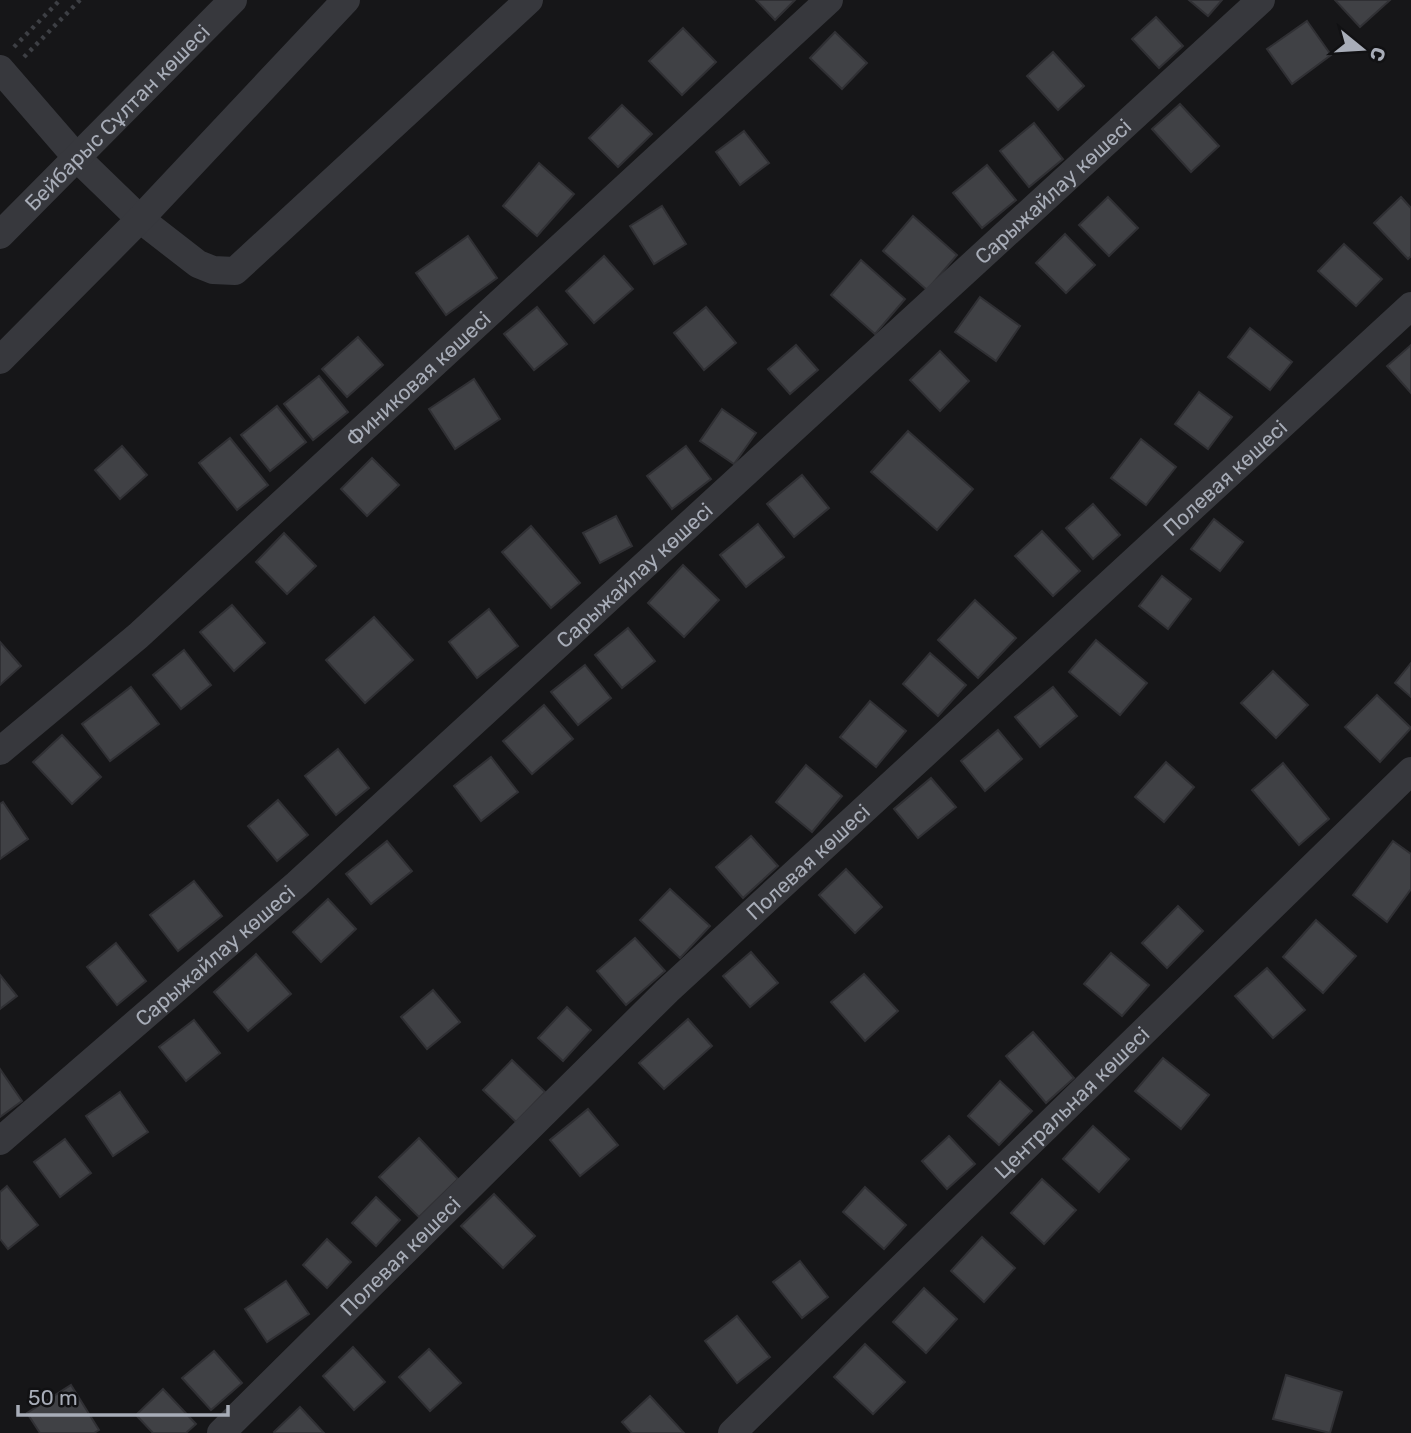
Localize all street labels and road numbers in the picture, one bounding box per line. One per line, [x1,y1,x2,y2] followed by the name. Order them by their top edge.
[19,19,214,215] street label: Бейбарыс Сұлтан көшесі
[969,113,1136,269] street label: Сарыжайлау көшесі
[340,306,495,451] street label: Финиковая көшесі
[1158,414,1292,541] street label: Полевая көшесі
[551,497,717,653] street label: Сарыжайлау көшесі
[741,798,875,925] street label: Полевая көшесі
[130,879,300,1031] street label: Сарыжайлау көшесі
[989,1021,1154,1183] street label: Центральная көшесі
[335,1191,465,1320] street label: Полевая көшесі

